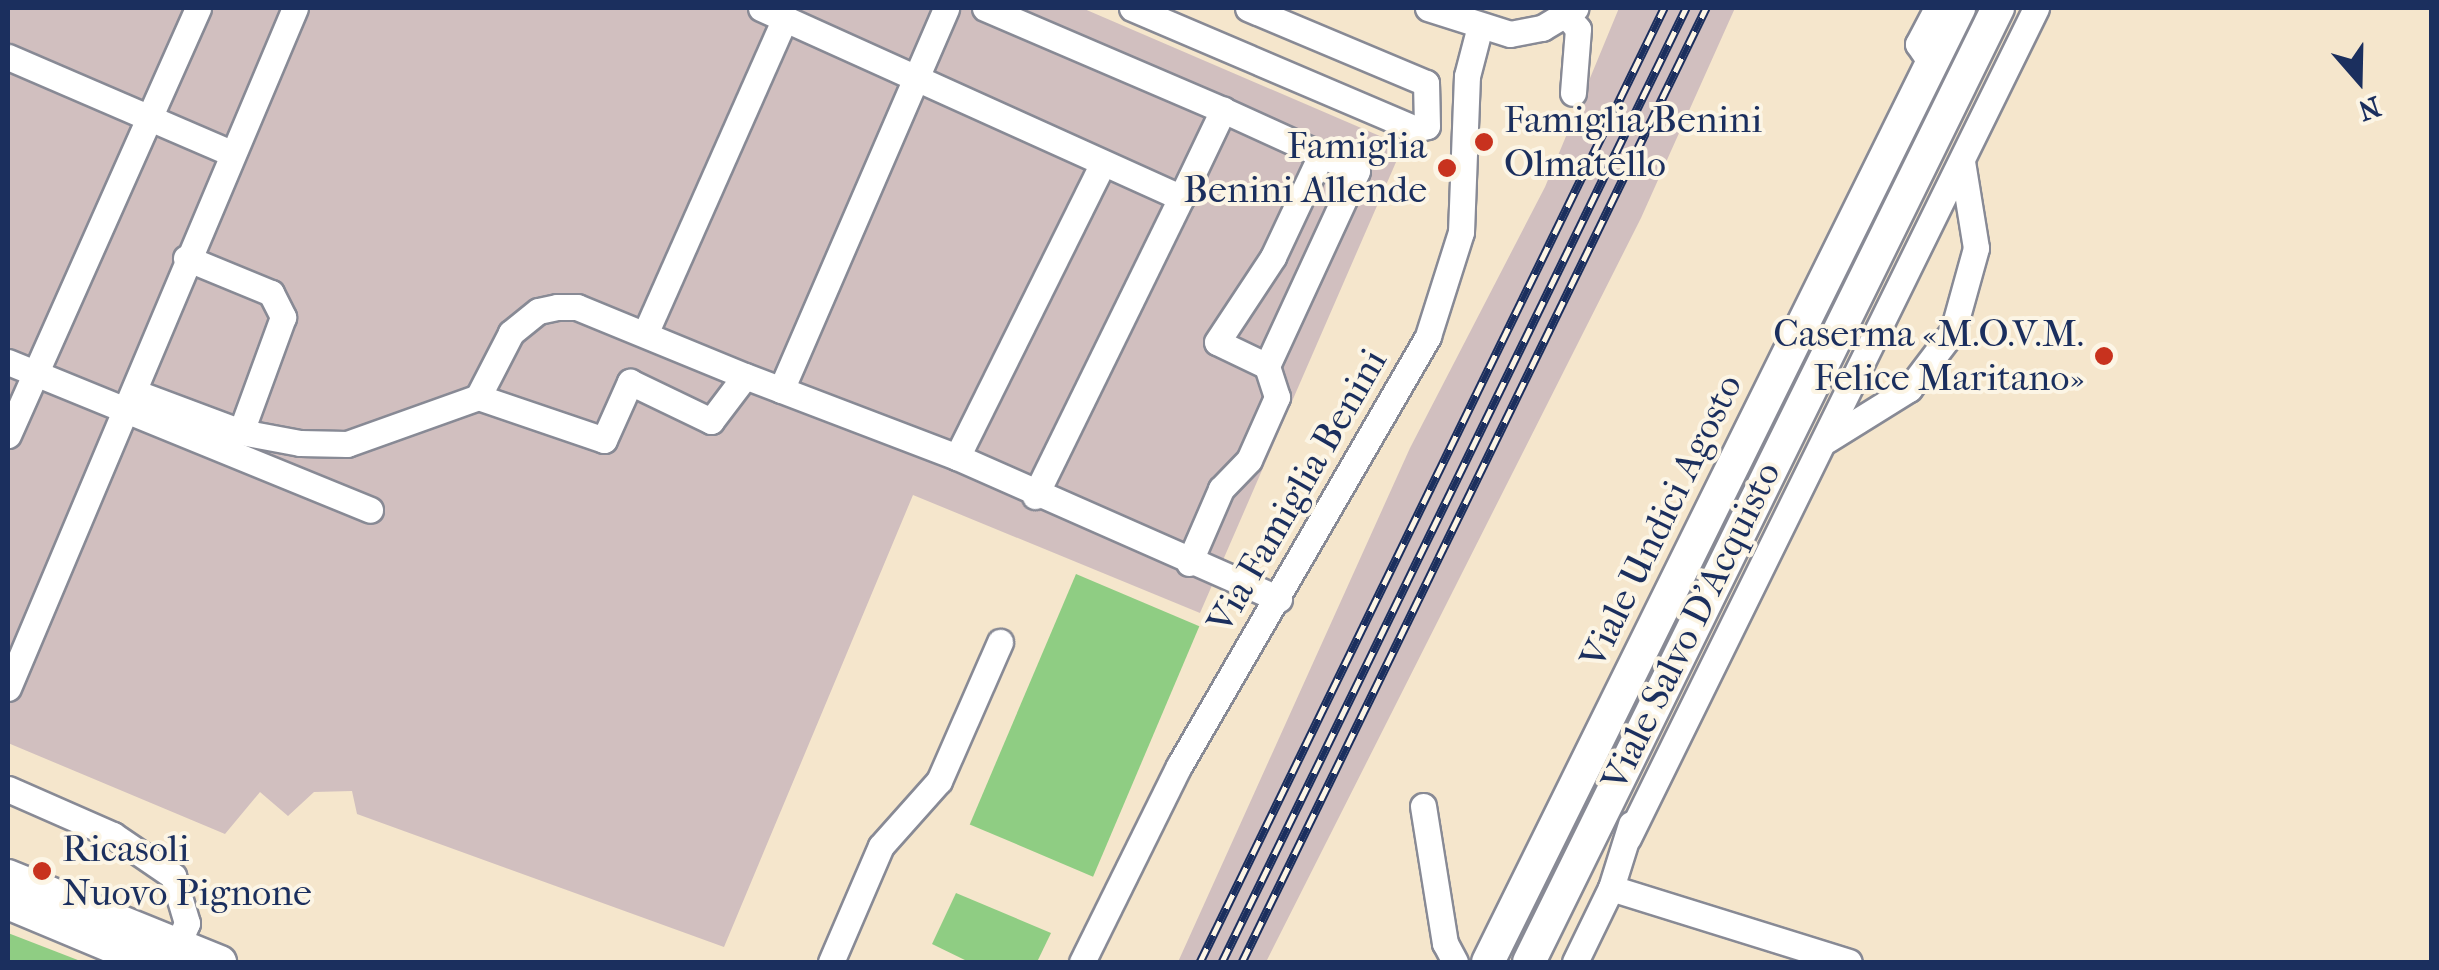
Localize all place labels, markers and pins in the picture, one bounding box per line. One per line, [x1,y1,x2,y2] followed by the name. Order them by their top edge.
[1504,97,1762,186] place label: Famiglia Benini Olmatello
[1183,123,1427,212] place label: Famiglia Benini Allende
[1473,131,1495,153] marker: Famiglia Benini Olmatello
[1436,157,1458,179] marker: Famiglia Benini Allende
[1773,311,2084,400] place label: Caserma «M.O.V.M. Felice Maritano»
[2093,345,2115,367] marker: Caserma «M.O.V.M. Felice Maritano»
[62,826,312,916] place label: Ricasoli Nuovo Pignone
[31,860,53,882] marker: Ricasoli Nuovo Pignone

